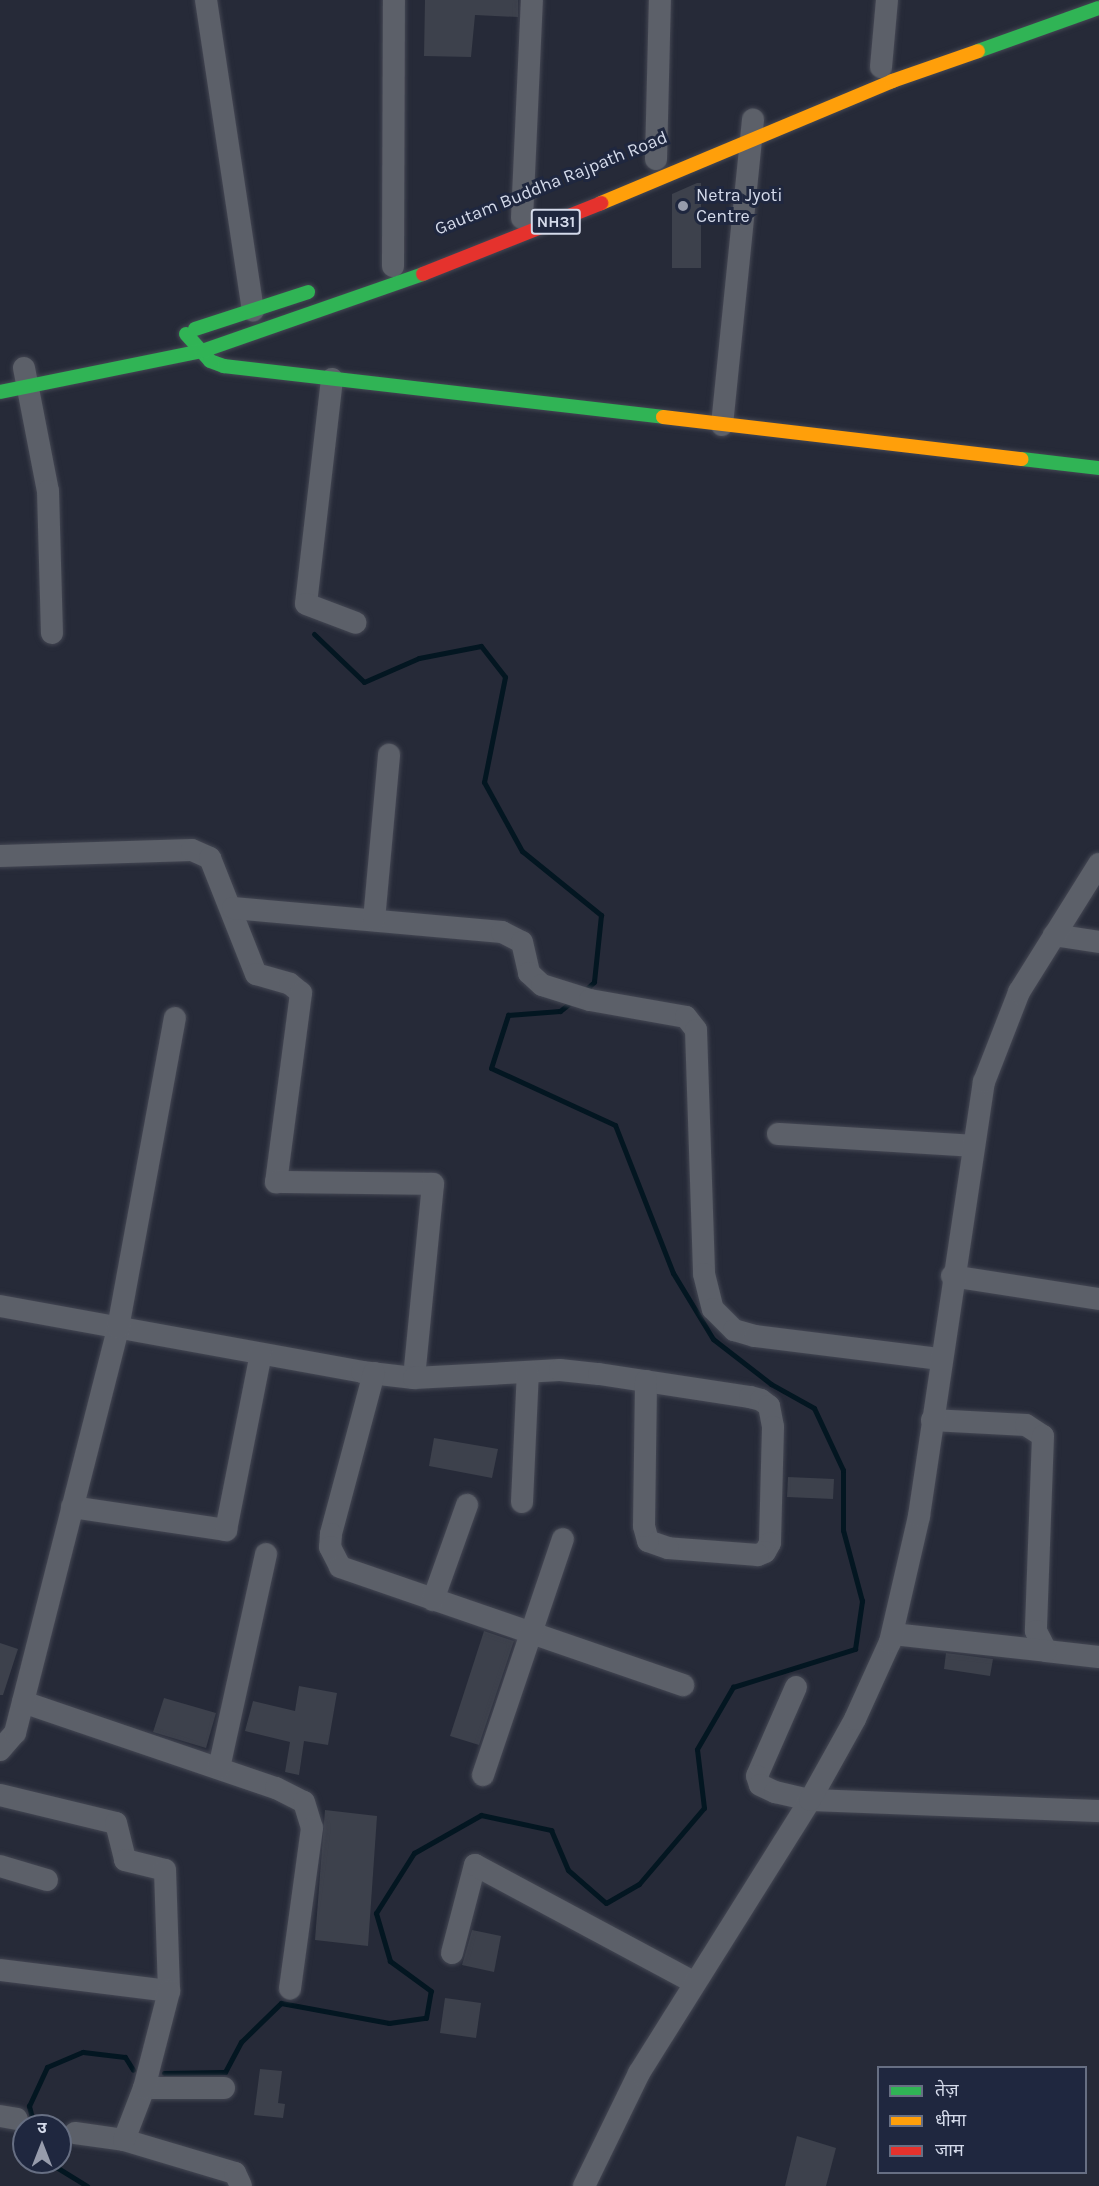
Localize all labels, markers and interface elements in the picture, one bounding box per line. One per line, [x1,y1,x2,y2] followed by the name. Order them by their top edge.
[432,126,670,240] street label: Gautam Buddha Rajpath Road
[696,185,783,228] place label: Netra Jyoti Centre
[674,197,692,215] marker: Netra Jyoti Centre
[530,209,582,235] road number: NH31
[877,2066,1087,2174] legend
[935,2079,959,2101] text: तेज़
[935,2109,966,2131] text: धीमा
[12,2114,72,2174] north arrow
[37,2118,47,2137] text: उ
[935,2139,964,2161] text: जाम

